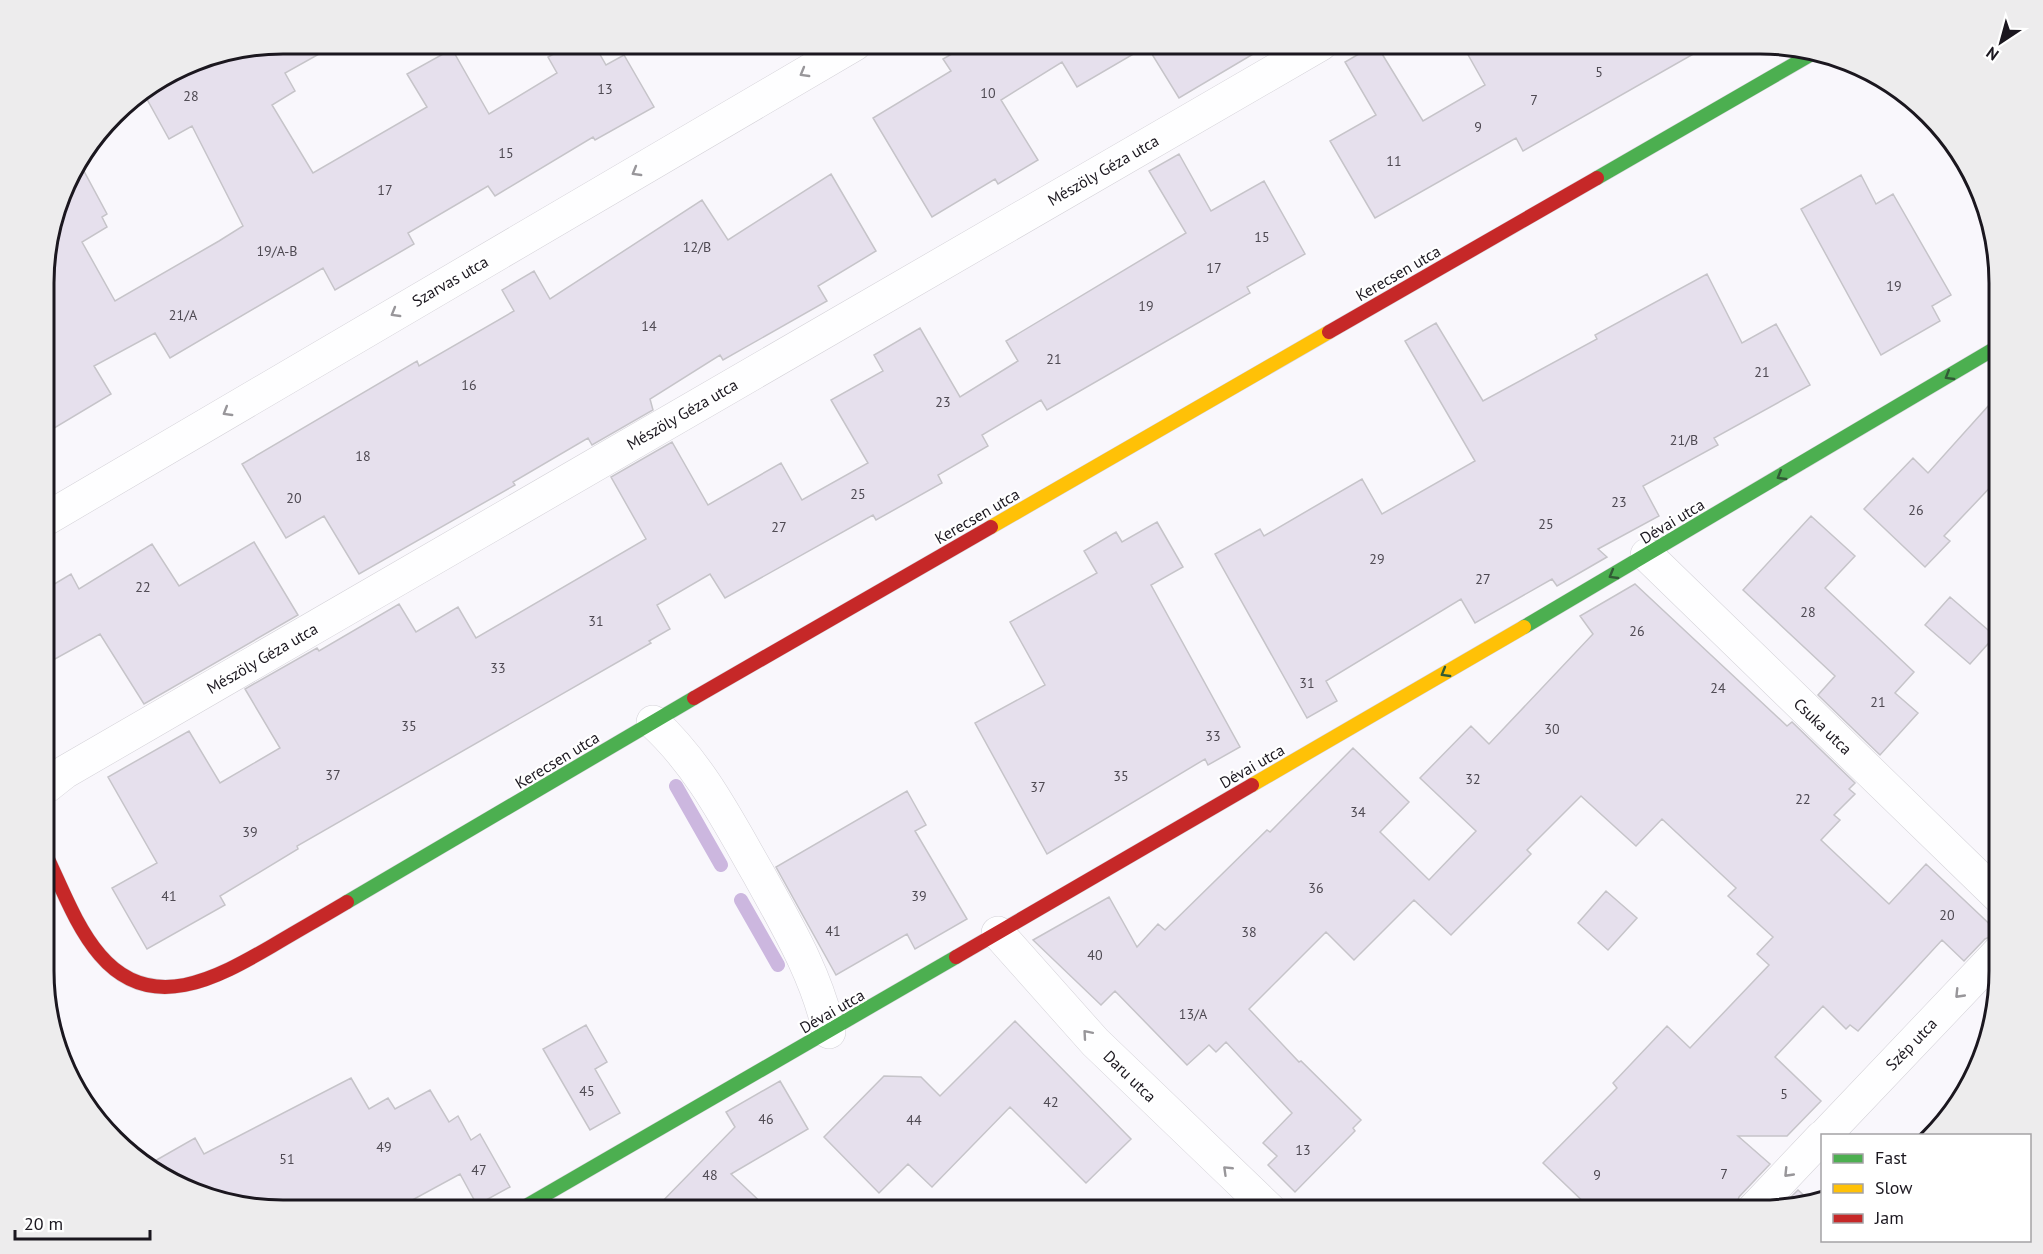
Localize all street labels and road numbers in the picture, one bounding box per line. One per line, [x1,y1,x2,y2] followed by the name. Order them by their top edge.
[1044,130,1162,210] street label: Mészöly Géza utca
[1352,241,1444,305] street label: Kerecsen utca
[408,251,492,311] street label: Szarvas utca
[623,374,741,454] street label: Mészöly Géza utca
[931,484,1023,548] street label: Kerecsen utca
[1636,494,1708,548] street label: Dévai utca
[203,618,321,698] street label: Mészöly Géza utca
[1790,693,1856,759] street label: Csuka utca
[511,727,603,793] street label: Kerecsen utca
[1216,739,1288,793] street label: Dévai utca
[796,984,868,1038] street label: Dévai utca
[1881,1014,1941,1074] street label: Szép utca
[1099,1046,1161,1106] street label: Daru utca

